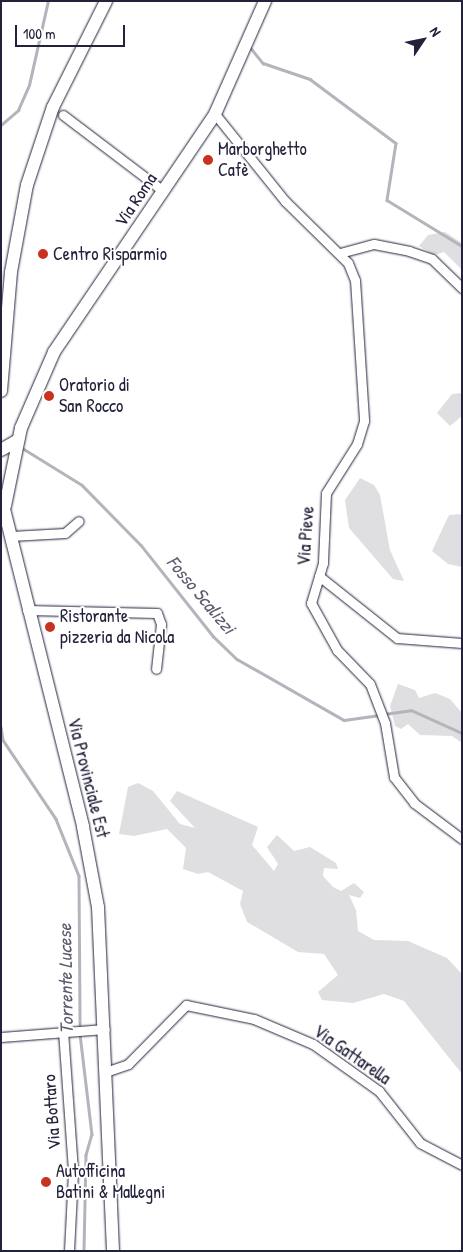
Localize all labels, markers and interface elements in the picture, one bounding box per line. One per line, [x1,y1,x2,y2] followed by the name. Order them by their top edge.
[18,15,128,47] scale bar
[398,15,448,65] north arrow
[23,23,56,44] text: 100 m
[426,23,446,40] text: N
[218,139,307,182] place label: Marborghetto Cafè
[202,154,214,166] marker: Marborghetto Cafè
[110,169,162,231] street label: Via Roma
[53,243,167,265] place label: Centro Risparmio
[37,248,49,260] marker: Centro Risparmio
[59,375,130,418] place label: Oratorio di San Rocco
[43,390,55,402] marker: Oratorio di San Rocco
[293,506,319,566] street label: Via Pieve
[162,551,240,639] water label: Fosso Scalizzi
[60,606,174,649] place label: Ristorante pizzeria da Nicola
[44,621,56,633] marker: Ristorante pizzeria da Nicola
[63,716,113,840] street label: Via Provinciale Est
[54,924,78,1034] water label: Torrente Lucese
[309,1021,395,1089] street label: Via Gattarella
[39,1074,65,1150] street label: Via Bottaro
[56,1161,165,1204] place label: Autofficina Batini & Mallegni
[40,1176,52,1188] marker: Autofficina Batini & Mallegni

